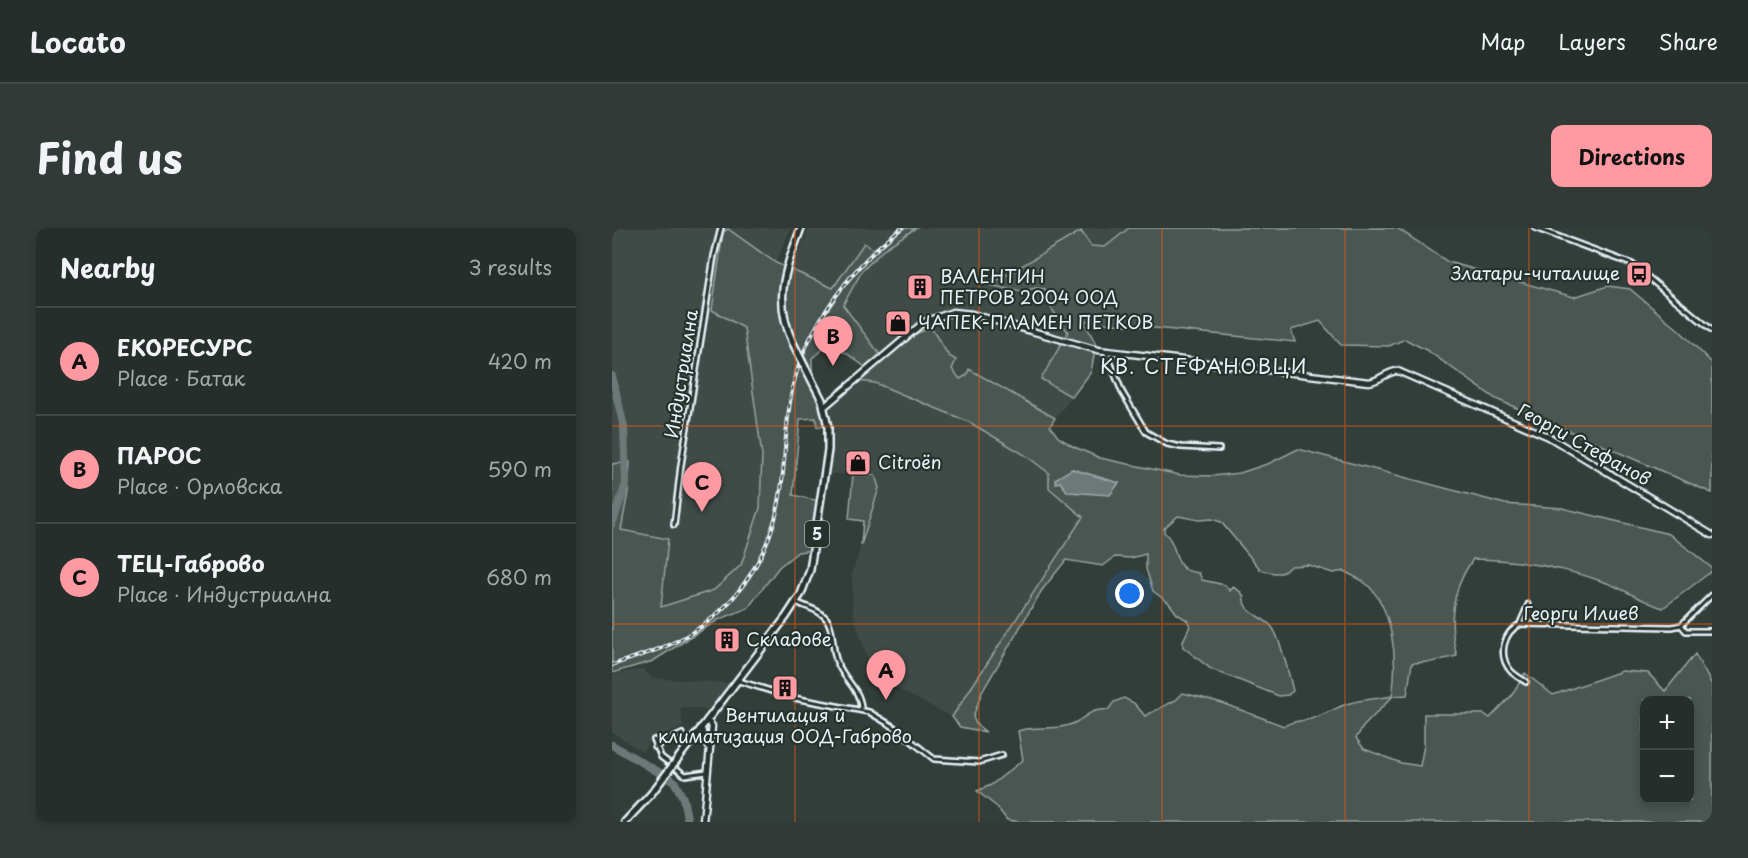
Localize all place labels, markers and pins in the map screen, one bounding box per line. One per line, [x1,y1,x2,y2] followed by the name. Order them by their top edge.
[1450,259,1620,286] place label: Златари-читалище
[1624,259,1654,289] bus stop icon: Златари-читалище
[940,262,1118,310] place label: ВАЛЕНТИН ПЕТРОВ 2004 ООД
[905,272,935,302] building icon: ВАЛЕНТИН ПЕТРОВ 2004 ООД
[883,308,913,338] shop icon: ЧАПЕК-ПЛАМЕН ПЕТКОВ
[918,308,1153,335] place label: ЧАПЕК-ПЛАМЕН ПЕТКОВ
[814,316,852,366] pin: B
[843,448,873,478] shop icon: Citroën
[878,448,942,475] place label: Citroën
[682,462,722,512] pin: C
[712,625,742,655] building icon: Складове
[746,625,832,652] place label: Складове
[866,650,906,700] pin: A
[770,673,800,703] building icon: Вентилация и климатизация ООД-Габрово
[658,701,912,749] place label: Вентилация и климатизация ООД-Габрово

